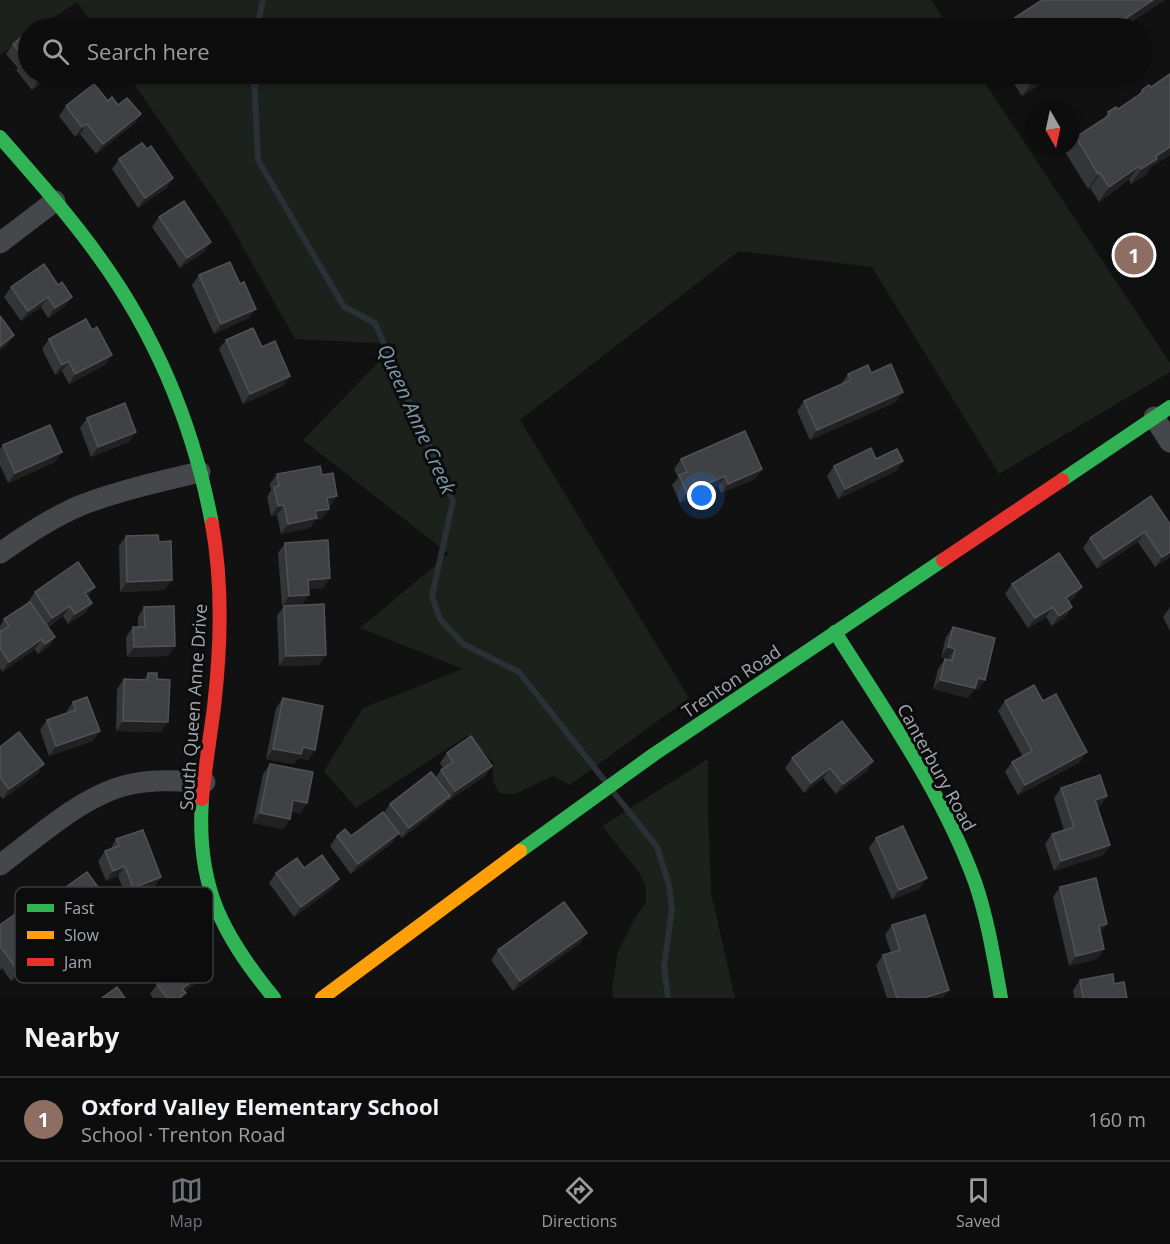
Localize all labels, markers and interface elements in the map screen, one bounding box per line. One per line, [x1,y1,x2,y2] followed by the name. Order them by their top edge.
[18,18,1152,84] search box
[39,35,72,68] icon: search
[87,36,210,66] text: Search here
[1026,102,1080,156] north arrow
[1114,232,1154,278] pin: 1
[372,340,463,499] water label: Queen Anne Creek
[687,481,716,510] your location
[174,603,212,811] street label: South Queen Anne Drive
[677,639,785,723] street label: Trenton Road
[892,699,982,835] street label: Canterbury Road
[15,887,213,983] legend
[64,897,95,919] text: Fast
[64,924,99,946] text: Slow
[62,951,92,973] text: Jam
[24,1019,119,1055] text: Nearby
[81,1091,439,1121] text: Oxford Valley Elementary School
[38,1106,49,1133] text: 1
[1088,1106,1146,1133] text: 160 m
[81,1121,286,1148] text: School · Trenton Road
[169,1174,203,1232] tab: Map
[541,1174,617,1232] tab: Directions
[956,1174,1001,1232] tab: Saved

